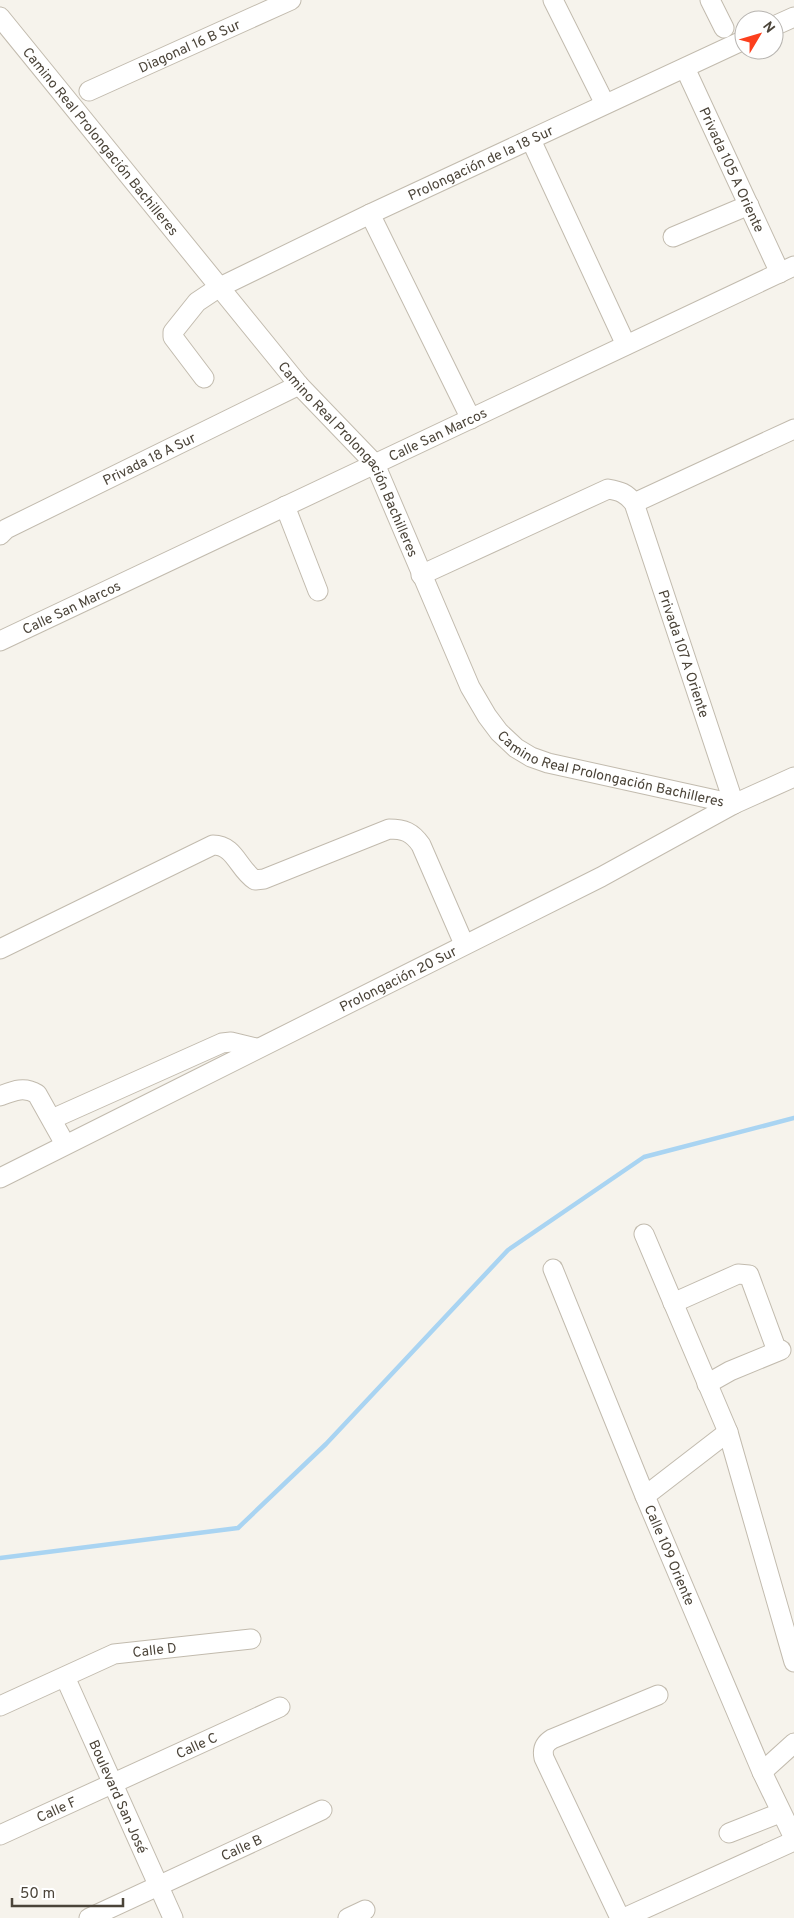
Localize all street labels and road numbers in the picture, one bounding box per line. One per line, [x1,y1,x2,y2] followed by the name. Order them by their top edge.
[136,17,244,77] street label: Diagonal 16 B Sur
[18,44,181,240] street label: Camino Real Prolongación Bachilleres
[694,105,767,236] street label: Privada 105 A Oriente
[406,123,557,205] street label: Prolongación de la 18 Sur
[274,359,421,560] street label: Camino Real Prolongación Bachilleres
[386,405,490,466] street label: Calle San Marcos
[101,430,200,490] street label: Privada 18 A Sur
[20,578,124,639] street label: Calle San Marcos
[653,588,712,720] street label: Privada 107 A Oriente
[493,728,726,812] street label: Camino Real Prolongación Bachilleres
[337,943,461,1017] street label: Prolongación 20 Sur
[640,1503,697,1609] street label: Calle 109 Oriente
[132,1640,178,1662] street label: Calle D
[174,1730,220,1763] street label: Calle C
[84,1738,150,1857] street label: Boulevard San José
[34,1794,80,1827] street label: Calle F
[219,1832,266,1866] street label: Calle B

